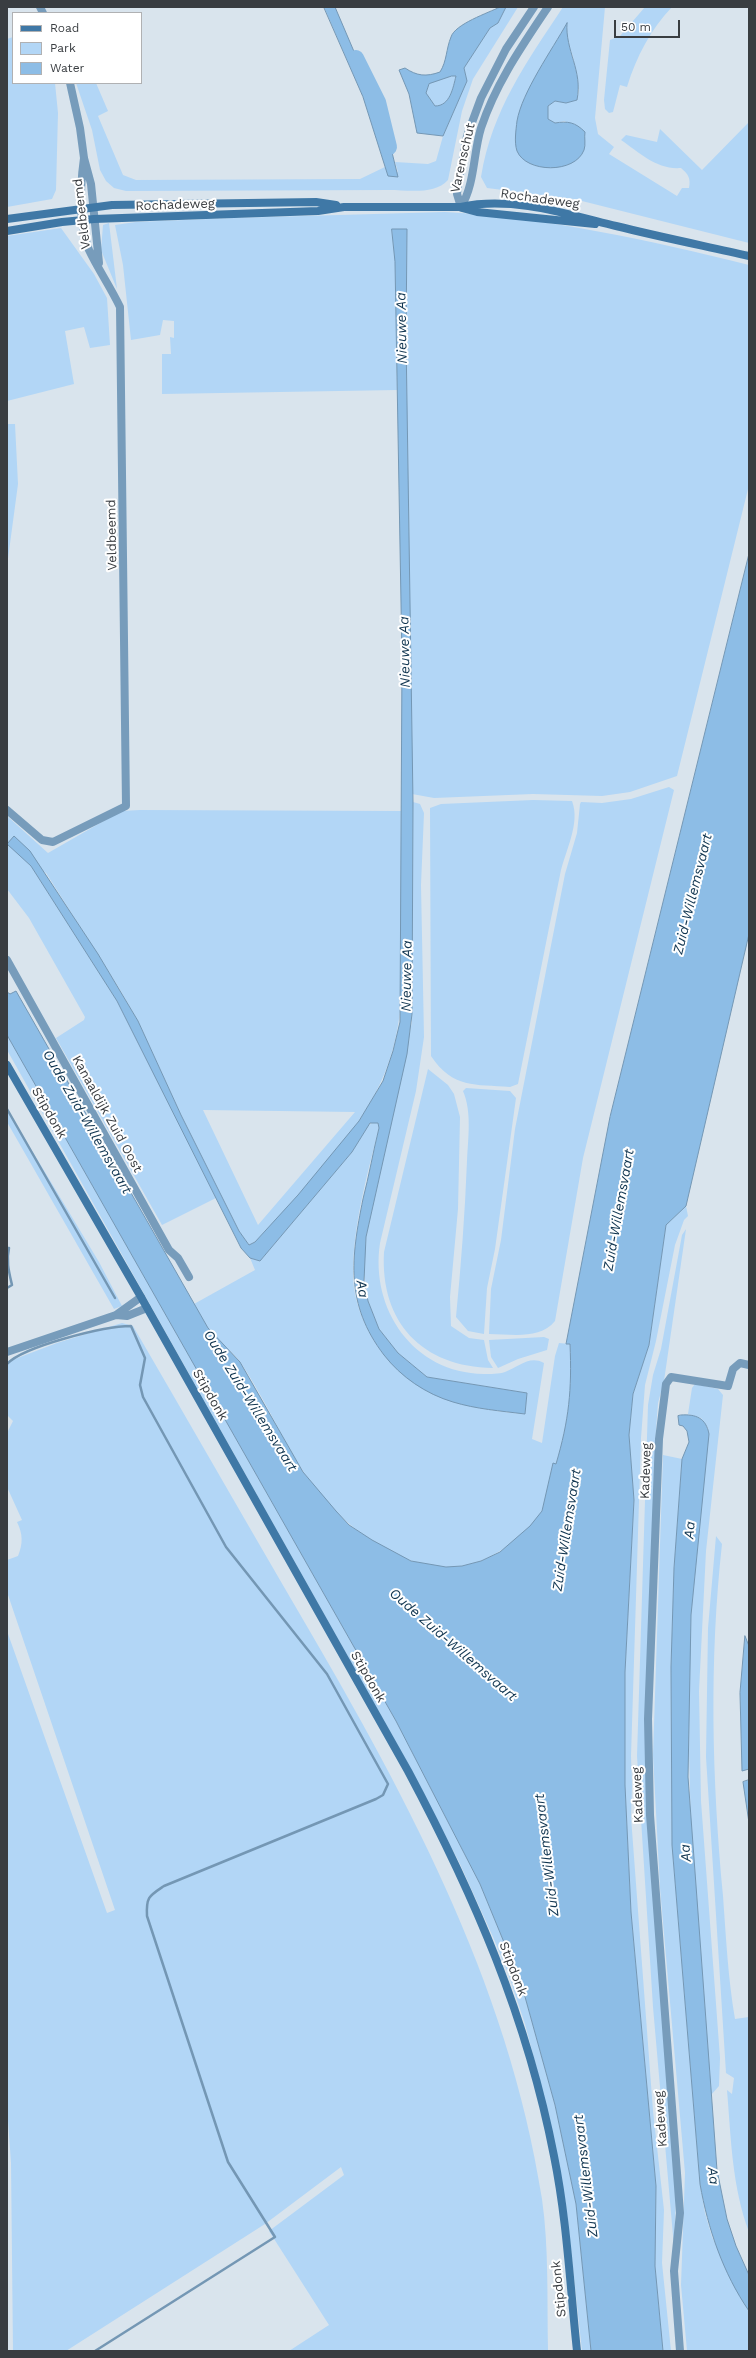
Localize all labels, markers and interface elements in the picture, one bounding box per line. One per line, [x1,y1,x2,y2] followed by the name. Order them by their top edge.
[12,12,142,84] legend
[616,12,682,38] scale bar
[621,20,651,34] text: 50 m
[50,21,79,35] text: Road
[50,41,76,55] text: Park
[50,61,84,75] text: Water
[447,122,479,194] street label: Varenschut
[70,178,94,250] street label: Veldbeemd
[500,186,580,212] street label: Rochadeweg
[135,196,215,214] street label: Rochadeweg
[393,292,411,364] water label: Nieuwe Aa
[104,499,120,571] street label: Veldbeemd
[396,616,414,688] water label: Nieuwe Aa
[670,832,716,956] water label: Zuid-Willemsvaart
[398,940,416,1012] water label: Nieuwe Aa
[39,1047,135,1197] water label: Oude Zuid-Willemsvaart
[68,1053,146,1175] street label: Kanaaldijk Zuid Oost
[28,1085,70,1141] street label: Stipdonk
[600,1148,638,1272] water label: Zuid-Willemsvaart
[352,1279,372,1299] water label: Aa
[200,1327,300,1475] water label: Oude Zuid-Willemsvaart
[189,1367,231,1423] street label: Stipdonk
[637,1443,655,1499] street label: Kadeweg
[549,1468,585,1592] water label: Zuid-Willemsvaart
[681,1520,699,1540] water label: Aa
[386,1585,520,1705] water label: Oude Zuid-Willemsvaart
[347,1649,389,1705] street label: Stipdonk
[629,1767,647,1823] street label: Kadeweg
[531,1793,563,1917] water label: Zuid-Willemsvaart
[677,1844,695,1862] water label: Aa
[496,1940,530,1998] street label: Stipdonk
[651,2090,671,2148] street label: Kadeweg
[570,2114,602,2238] water label: Zuid-Willemsvaart
[704,2166,722,2186] water label: Aa
[548,2260,570,2318] street label: Stipdonk

